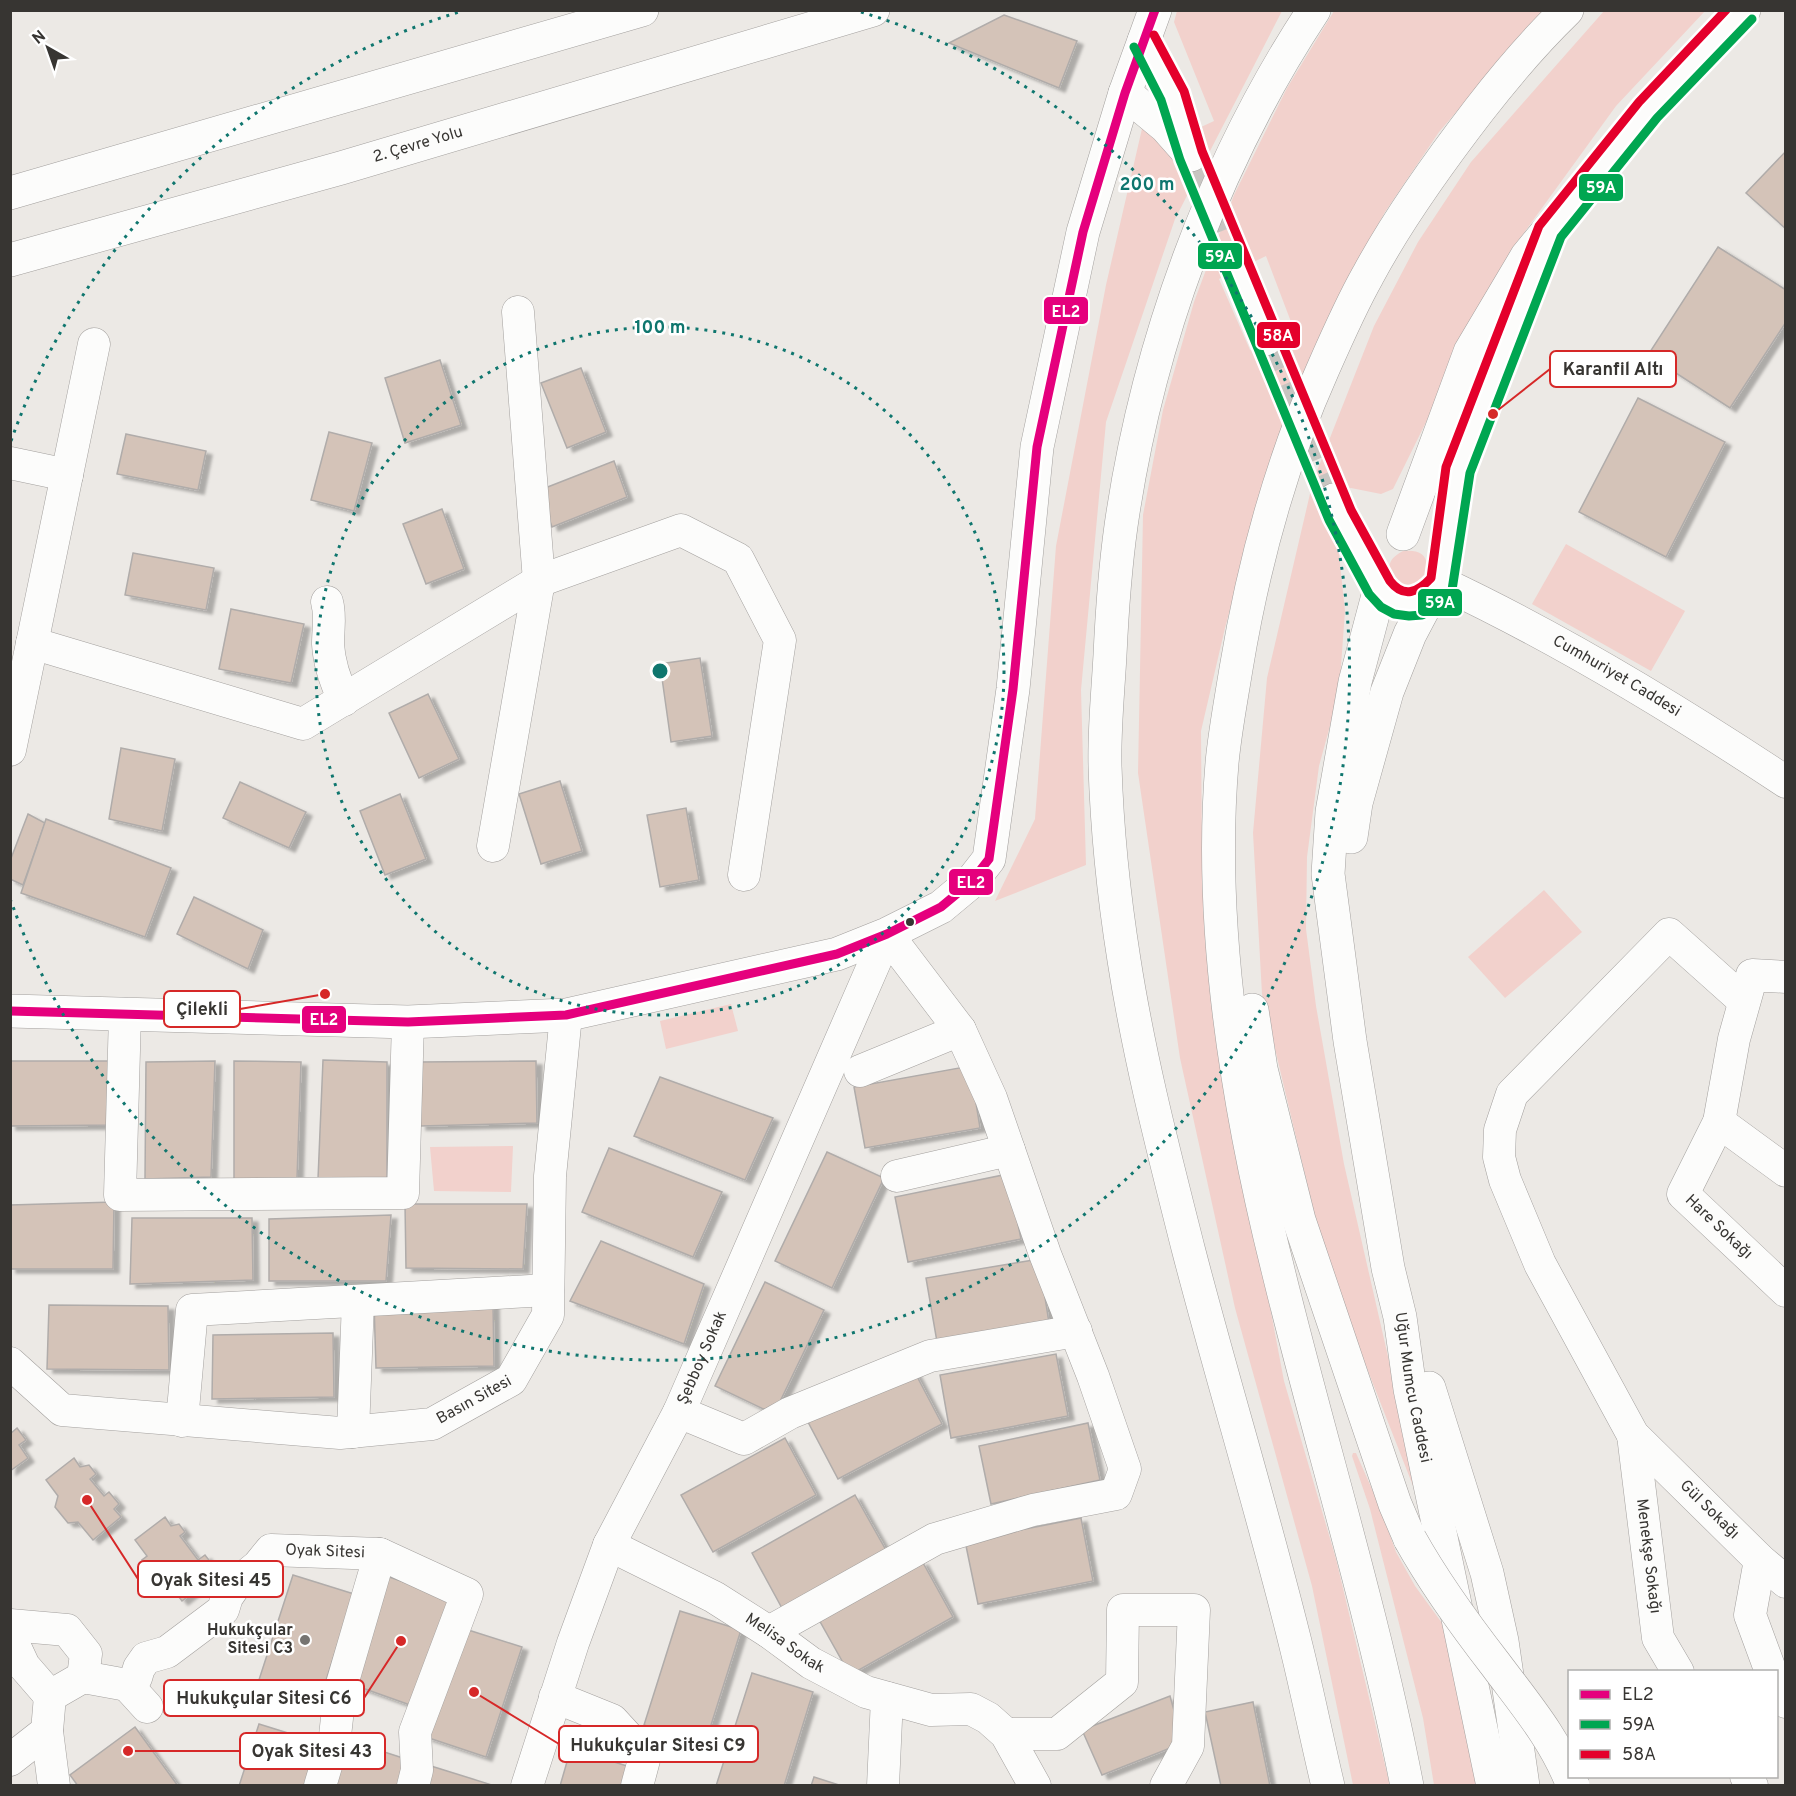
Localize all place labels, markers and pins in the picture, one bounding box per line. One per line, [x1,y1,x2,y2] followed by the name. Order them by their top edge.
[1550,351,1676,387] callout: Karanfil Altı
[650,661,670,681] centre of rings
[904,916,916,928] unlabelled marker
[164,991,240,1027] callout: Çilekli
[138,1561,283,1597] callout: Oyak Sitesi 45
[207,1621,293,1659] place label: Hukukçular Sitesi C3
[298,1633,312,1647] marker: Hukukçular Sitesi C3
[164,1680,364,1716] callout: Hukukçular Sitesi C6
[559,1726,758,1762] callout: Hukukçular Sitesi C9
[240,1733,385,1769] callout: Oyak Sitesi 43

